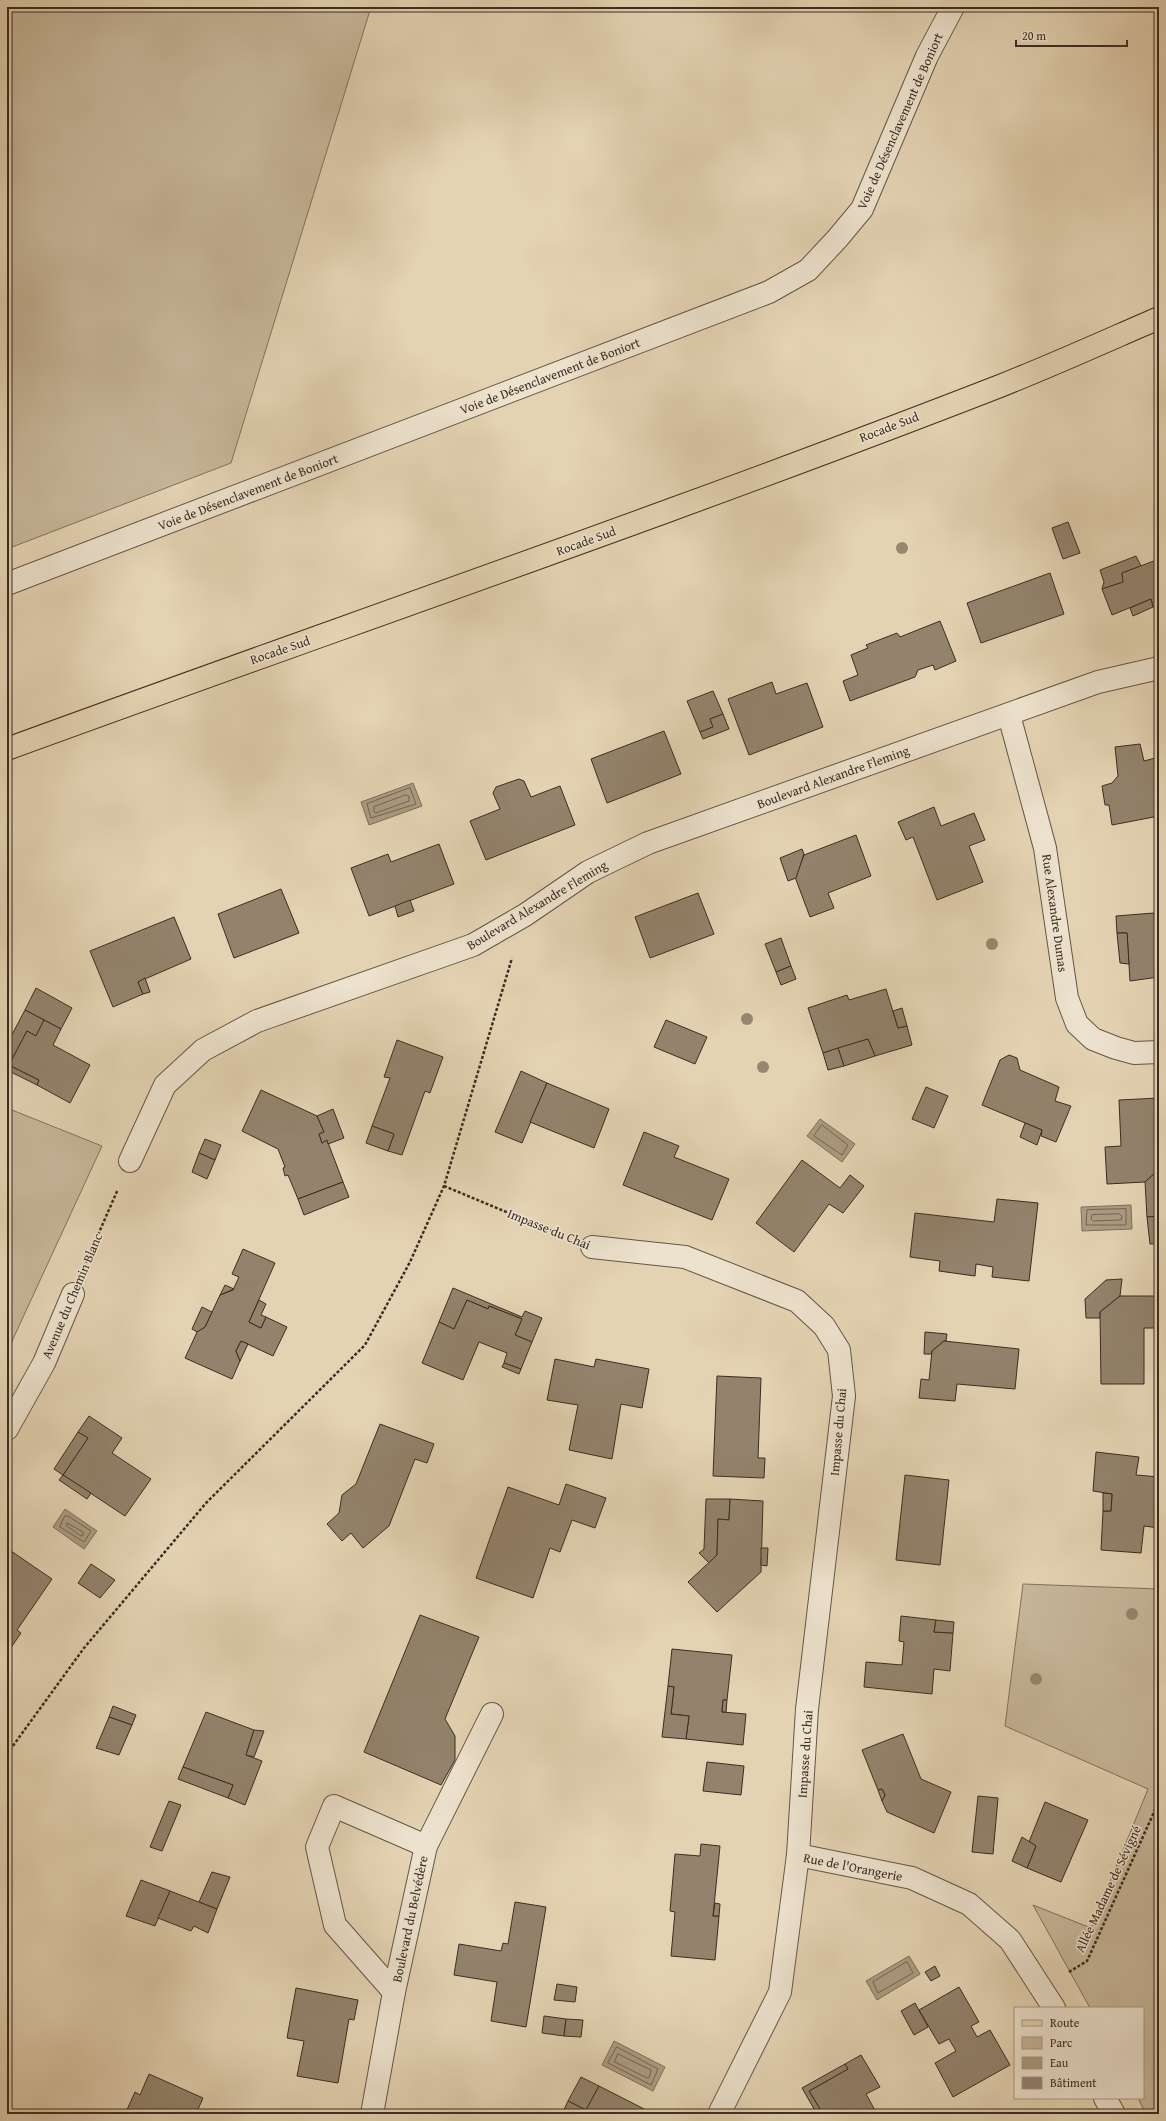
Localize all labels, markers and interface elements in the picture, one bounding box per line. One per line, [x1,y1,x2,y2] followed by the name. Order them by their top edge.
[1016,22,1127,48] scale bar
[1022,27,1046,44] text: 20 m
[852,29,948,212] street label: Voie de Désenclavement de Boniort
[457,333,643,419] street label: Voie de Désenclavement de Boniort
[857,407,922,447] street label: Rocade Sud
[155,449,341,535] street label: Voie de Désenclavement de Boniort
[554,521,619,561] street label: Rocade Sud
[247,631,313,669] street label: Rocade Sud
[754,740,912,813] street label: Boulevard Alexandre Fleming
[1037,853,1073,973] street label: Rue Alexandre Dumas
[463,855,611,955] street label: Boulevard Alexandre Fleming
[505,1204,594,1254] street label: Impasse du Chai
[37,1230,107,1362] street label: Avenue du Chemin Blanc
[825,1387,851,1477] street label: Impasse du Chai
[792,1709,818,1799] street label: Impasse du Chai
[1070,1822,1146,1956] street label: Allée Madame de Sévigné
[802,1848,904,1886] street label: Rue de l'Orangerie
[387,1854,433,1984] street label: Boulevard du Belvédère
[1014,2007,1144,2099] legend
[1050,2014,1080,2031] text: Route
[1050,2034,1073,2051] text: Parc
[1050,2054,1069,2071] text: Eau
[1050,2074,1097,2091] text: Bâtiment

